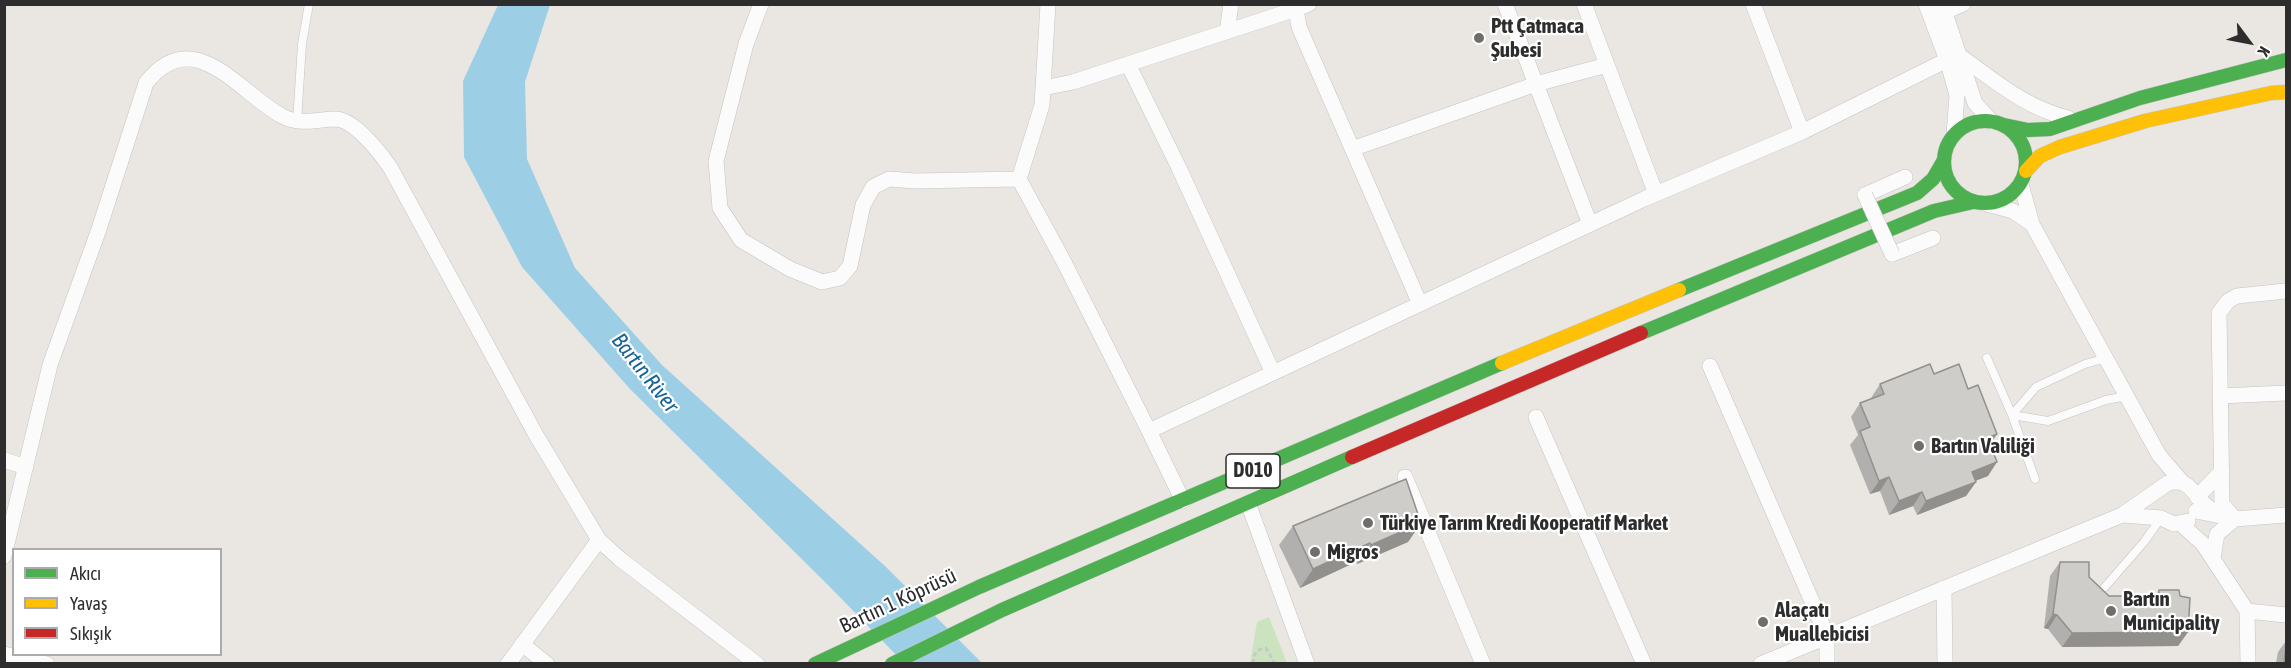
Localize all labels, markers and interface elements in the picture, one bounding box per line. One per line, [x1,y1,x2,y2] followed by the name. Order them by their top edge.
[2219,12,2279,72] north arrow
[1491,13,1584,63] place label: Ptt Çatmaca Şubesi
[1472,31,1486,45] marker: Ptt Çatmaca Şubesi
[2255,43,2274,60] text: K
[606,328,684,418] water label: Bartın River
[1931,433,2035,459] place label: Bartın Valiliği
[1912,439,1926,453] marker: Bartın Valiliği
[1226,454,1280,488] road number: D010
[1380,510,1668,536] place label: Türkiye Tarım Kredi Kooperatif Market
[1361,516,1375,530] marker: Türkiye Tarım Kredi Kooperatif Market
[1327,539,1378,565] place label: Migros
[1308,545,1322,559] marker: Migros
[12,548,222,656] legend
[70,563,101,584] text: Akıcı
[836,563,960,639] street label: Bartın 1 Köprüsü
[2123,586,2220,636] place label: Bartın Municipality
[70,593,107,614] text: Yavaş
[1775,597,1869,647] place label: Alaçatı Muallebicisi
[2104,604,2118,618] marker: Bartın Municipality
[1756,615,1770,629] marker: Alaçatı Muallebicisi
[70,623,112,644] text: Sıkışık

